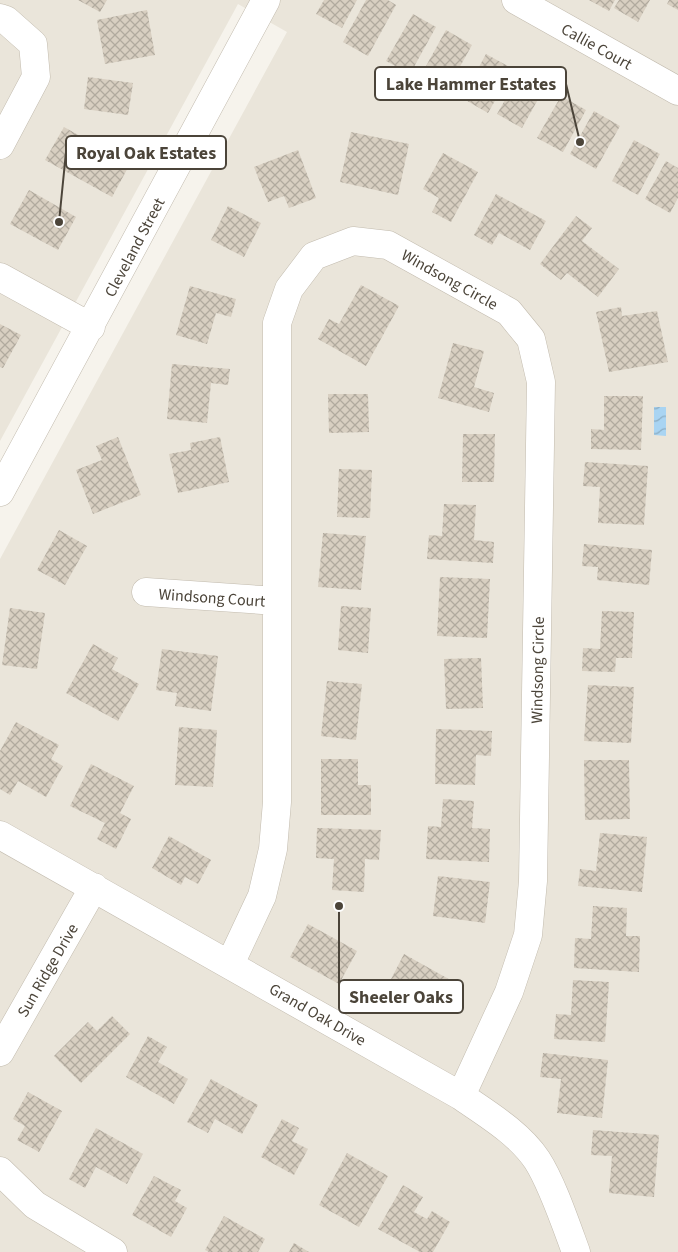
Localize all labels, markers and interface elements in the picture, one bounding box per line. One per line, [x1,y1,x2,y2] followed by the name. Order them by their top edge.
[557,18,636,76] street label: Callie Court
[375,67,566,100] callout: Lake Hammer Estates
[386,72,556,97] text: Lake Hammer Estates
[66,136,226,169] callout: Royal Oak Estates
[76,141,216,166] text: Royal Oak Estates
[99,193,171,301] street label: Cleveland Street
[397,244,502,316] street label: Windsong Circle
[158,583,267,613] street label: Windsong Court
[526,616,550,724] street label: Windsong Circle
[12,920,84,1021] street label: Sun Ridge Drive
[265,978,370,1052] street label: Grand Oak Drive
[339,980,463,1013] callout: Sheeler Oaks
[349,985,453,1010] text: Sheeler Oaks

